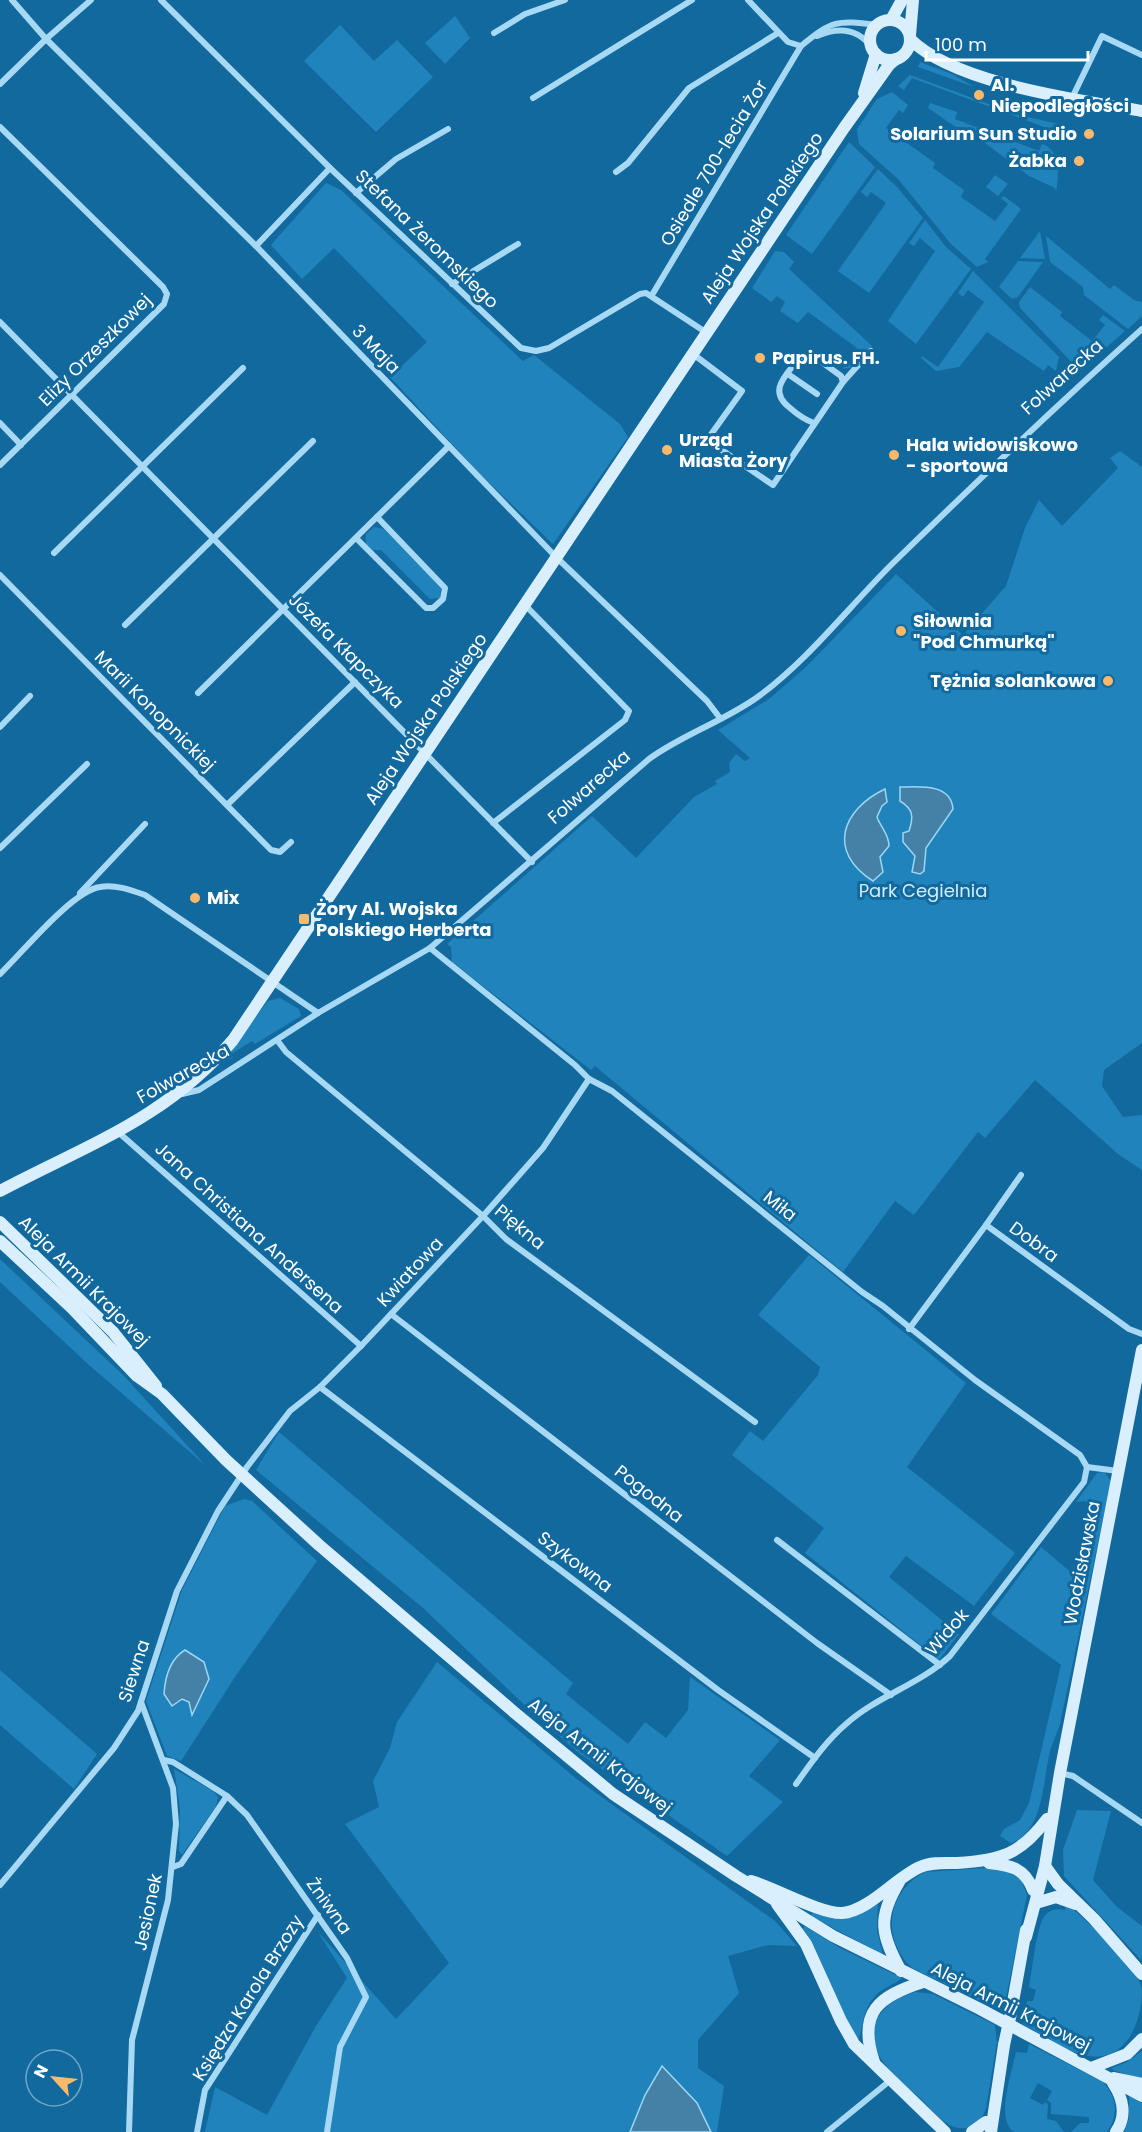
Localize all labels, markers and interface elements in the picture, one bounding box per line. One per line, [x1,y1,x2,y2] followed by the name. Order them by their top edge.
[926,24,1088,62] scale bar
[935,32,987,57] text: 100 m
[991,72,1129,118] place label: Al. Niepodległości
[654,75,773,251] street label: Osiedle 700-lecia Żor
[972,88,986,102] marker: Al. Niepodległości
[890,121,1077,146] place label: Solarium Sun Studio
[695,127,829,309] street label: Aleja Wojska Polskiego
[1082,127,1096,141] marker: Solarium Sun Studio
[1008,148,1067,173] place label: Żabka
[1072,154,1086,168] marker: Żabka
[350,163,505,314] street label: Stefana Żeromskiego
[33,288,157,412] street label: Elizy Orzeszkowej
[347,318,406,379] street label: 3 Maja
[1015,333,1108,420] street label: Folwarecka
[772,345,880,370] place label: Papirus. FH.
[753,351,767,365] marker: Papirus. FH.
[679,427,788,473] place label: Urząd Miasta Żory
[906,432,1078,478] place label: Hala widowiskowo - sportowa
[660,443,674,457] marker: Urząd Miasta Żory
[887,448,901,462] marker: Hala widowiskowo - sportowa
[283,587,410,714] street label: Józefa Kłapczyka
[913,608,1055,654] place label: Siłownia "Pod Chmurką"
[894,624,908,638] marker: Siłownia "Pod Chmurką"
[359,628,493,810] street label: Aleja Wojska Polskiego
[89,645,221,777] street label: Marii Konopnickiej
[930,668,1096,693] place label: Tężnia solankowa
[1101,674,1115,688] marker: Tężnia solankowa
[542,744,635,830] street label: Folwarecka
[859,878,987,903] park label: Park Cegielnia
[207,885,240,910] place label: Mix
[188,891,202,905] marker: Mix
[316,896,492,942] place label: Żory Al. Wojska Polskiego Herberta
[297,912,311,926] marker: Żory Al. Wojska Polskiego Herberta
[132,1038,234,1109] street label: Folwarecka
[150,1136,349,1319] street label: Jana Christiana Andersena
[758,1184,802,1227] street label: Miła
[490,1198,551,1255] street label: Piękna
[13,1209,156,1352] street label: Aleja Armii Krajowej
[1005,1215,1064,1268] street label: Dobra
[371,1231,448,1312] street label: Kwiatowa
[610,1459,689,1529] street label: Pogodna
[1057,1499,1106,1627] street label: Wodzisławska
[533,1525,618,1598] street label: Szykowna
[919,1602,975,1661] street label: Widok
[112,1636,155,1705] street label: Siewna
[523,1692,677,1820] street label: Aleja Armii Krajowej
[127,1870,168,1953] street label: Jesionek
[301,1872,358,1939] street label: Żniwna
[186,1910,309,2086] street label: Księdza Karola Brzozy
[927,1955,1095,2058] street label: Aleja Armii Krajowej
[24,2048,84,2108] north arrow
[28,2061,54,2082] text: N

